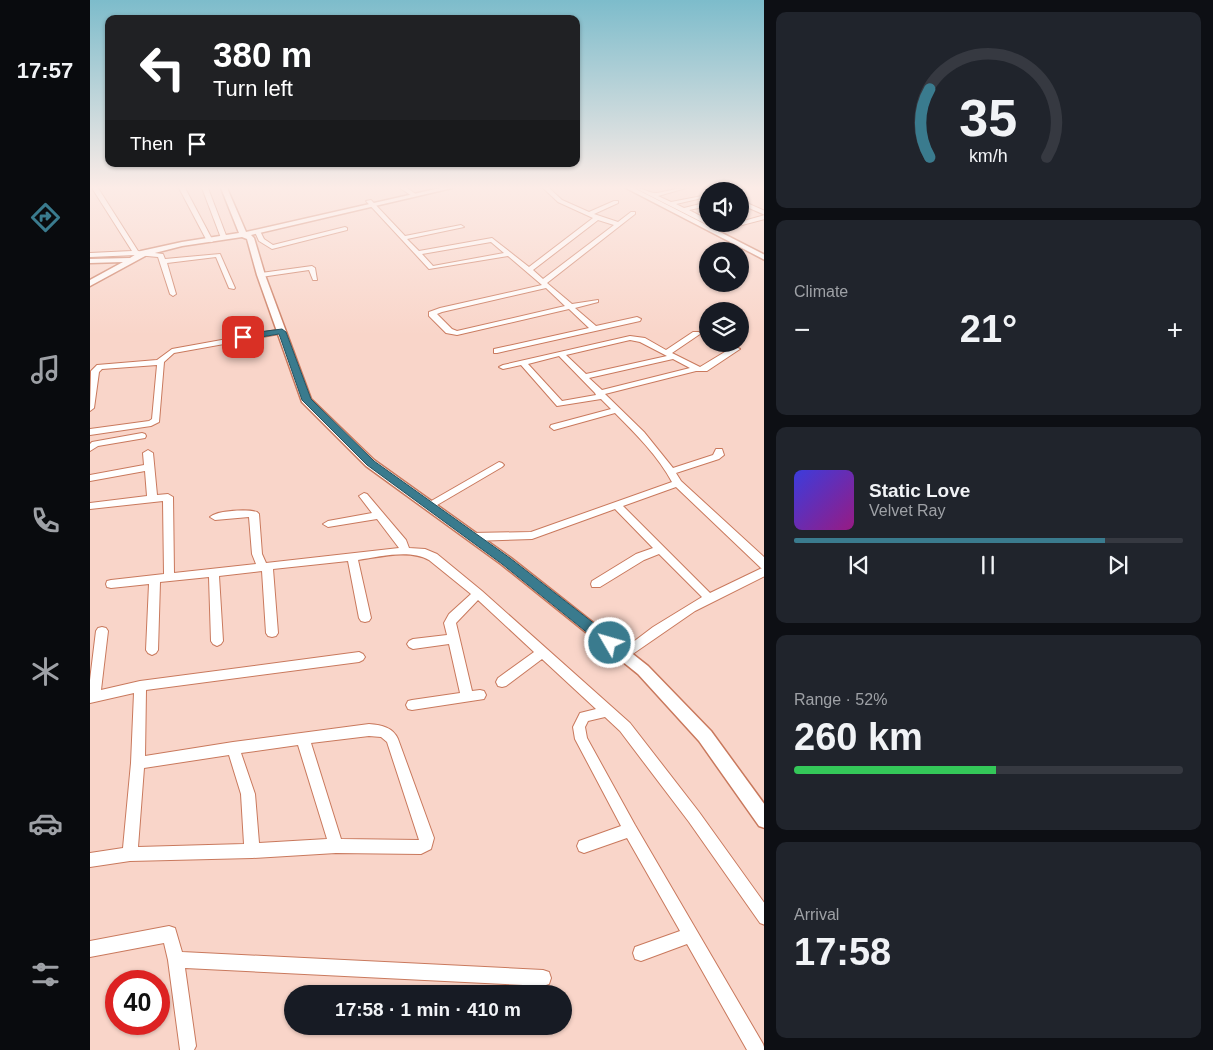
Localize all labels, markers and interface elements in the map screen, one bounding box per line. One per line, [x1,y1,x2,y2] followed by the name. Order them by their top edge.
[130,35,195,100] icon: left
[213,35,312,74] text: 380 m
[17,58,73,83] text: 17:57
[213,76,293,101] text: Turn left
[960,89,1017,147] text: 35
[183,130,211,158] icon: arrive
[130,133,173,154] text: Then
[969,146,1008,166] text: km/h
[699,182,749,352] map controls
[699,182,749,232] button: sound
[28,200,63,235] icon: directions
[699,242,749,292] button: search
[794,283,848,300] text: Climate
[699,302,749,352] button: layers
[960,308,1017,350] text: 21°
[794,314,810,345] text: −
[1167,314,1183,345] text: +
[222,316,264,358] pin
[229,323,257,351] icon: arrive
[28,352,63,387] icon: music
[869,480,970,501] text: Static Love
[869,502,945,519] text: Velvet Ray
[28,503,63,538] icon: phone
[845,551,873,579] icon: previous
[974,551,1002,579] icon: pause
[1104,551,1132,579] icon: next
[583,616,635,668] position arrow
[28,654,63,689] icon: climate
[794,691,887,708] text: Range · 52%
[794,716,923,758] text: 260 km
[28,806,63,841] icon: car
[794,906,839,923] text: Arrival
[794,931,891,973] text: 17:58
[28,957,63,992] icon: filters
[105,970,170,1035] speed limit sign: 40
[335,999,521,1020] text: 17:58 · 1 min · 410 m

